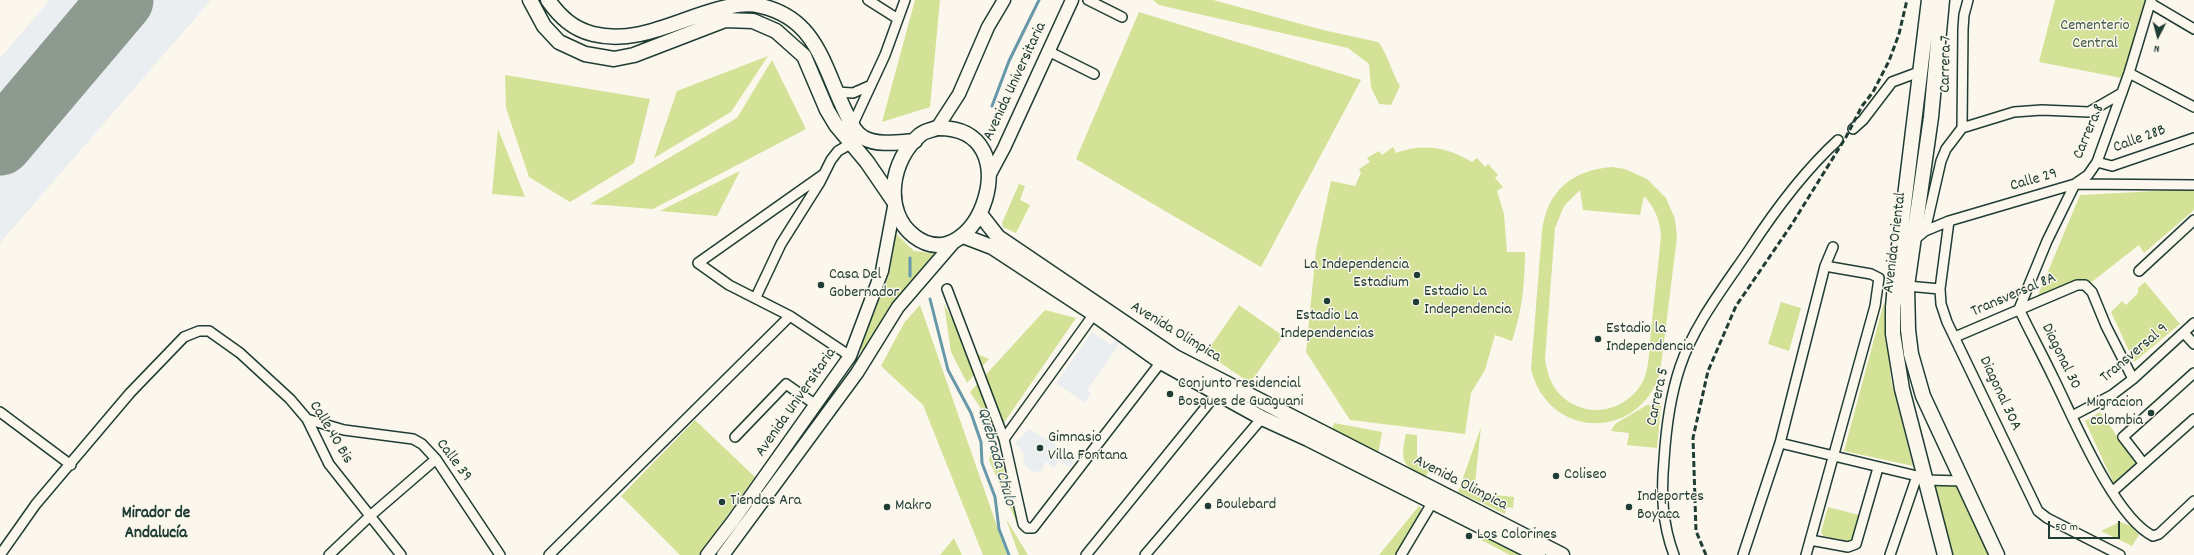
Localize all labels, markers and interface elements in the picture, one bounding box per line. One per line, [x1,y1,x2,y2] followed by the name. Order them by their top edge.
[2138,16,2178,56] north arrow
[2060,17,2130,55] park label: Cementerio Central
[980,20,1052,144] street label: Avenida Universitaria
[1937,35,1957,93] street label: Carrera 7
[2153,40,2160,56] text: N
[2070,102,2110,162] street label: Carrera 8
[2111,122,2169,158] street label: Calle 28B
[2008,165,2060,197] street label: Calle 29
[1880,192,1912,294] street label: Avenida Oriental
[1304,256,1409,294] place label: La Independencia Estadium
[829,266,900,304] place label: Casa Del Gobernador
[1969,269,2059,323] street label: Transversal 8A
[1412,270,1422,280] marker: La Independencia Estadium
[816,280,826,290] marker: Casa Del Gobernador
[1424,283,1512,321] place label: Estadio La Independencia
[1322,296,1332,306] marker: Estadio La Independencias
[1411,297,1421,307] marker: Estadio La Independencia
[1126,298,1224,368] street label: Avenida Olimpica
[1280,307,1374,345] place label: Estadio La Independencias
[1606,320,1694,358] place label: Estadio la Independencia
[2097,320,2173,388] street label: Transversal 9
[2036,321,2084,393] street label: Diagonal 30
[1593,334,1603,344] marker: Estadio la Independencia
[752,345,842,461] street label: Avenida Universitaria
[1973,354,2025,434] street label: Diagonal 30A
[1643,366,1675,428] street label: Carrera 5
[1178,375,1303,413] place label: Conjunto residencial Bosques de Guaguani
[1165,389,1175,399] marker: Conjunto residencial Bosques de Guaguani
[2086,394,2143,432] place label: Migracion colombia
[304,398,356,468] street label: Calle 40 Bis
[971,405,1019,509] water label: Quebrada Chulo
[2146,408,2156,418] marker: Migracion colombia
[1048,429,1127,467] place label: Gimnasio Villa Fontana
[431,436,475,486] street label: Calle 39
[1035,443,1045,453] marker: Gimnasio Villa Fontana
[1410,452,1510,516] street label: Avenida Olimpica
[1564,466,1607,486] place label: Coliseo
[1551,471,1561,481] marker: Coliseo
[1637,488,1704,526] place label: Indeportes Boyaca
[730,492,801,512] place label: Tiendas Ara
[1216,496,1276,516] place label: Boulebard
[717,497,727,507] marker: Tiendas Ara
[895,497,931,517] place label: Makro
[1203,501,1213,511] marker: Boulebard
[882,502,892,512] marker: Makro
[1624,502,1634,512] marker: Indeportes Boyaca
[122,505,190,545] district label: Mirador de Andalucía
[2050,513,2122,539] scale bar
[2055,519,2078,536] text: 50 m
[1477,526,1557,546] place label: Los Colorines
[1464,531,1474,541] marker: Los Colorines

